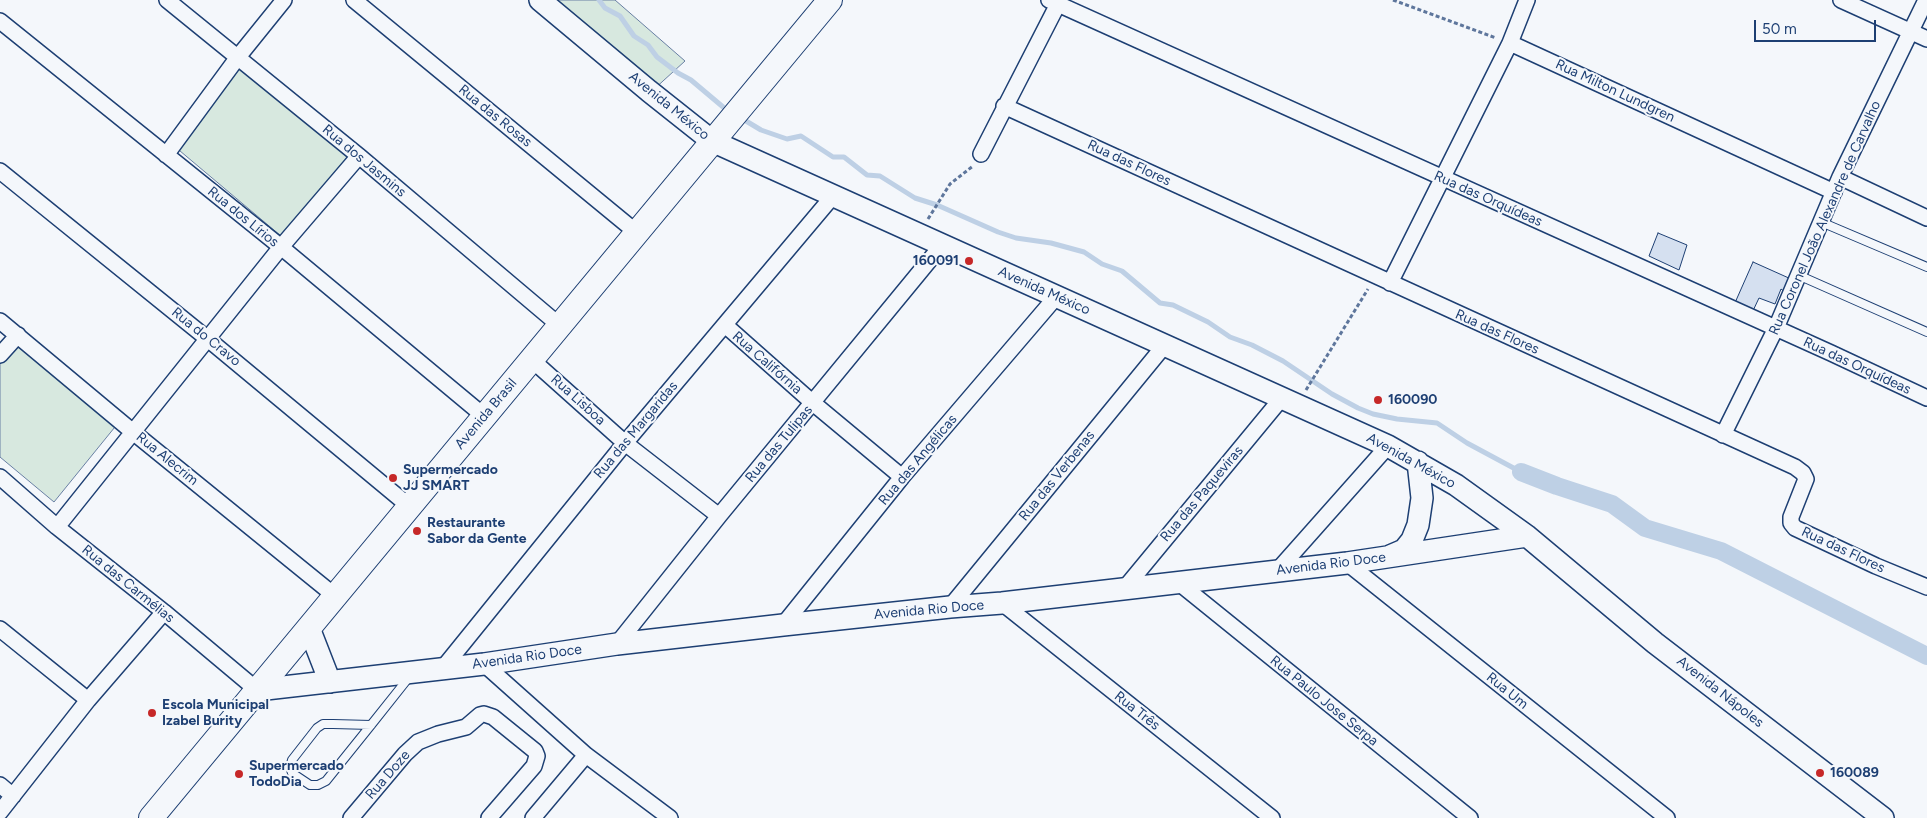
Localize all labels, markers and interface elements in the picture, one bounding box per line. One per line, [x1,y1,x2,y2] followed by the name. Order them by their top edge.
[1757,10,1880,42] scale bar
[1762,20,1797,38] text: 50 m
[1553,56,1677,126] street label: Rua Milton Lundgren
[625,68,713,144] street label: Avenida México
[455,81,535,151] street label: Rua das Rosas
[1766,98,1884,338] street label: Rua Coronel João Alexandre de Carvalho
[319,121,409,201] street label: Rua dos Jasmins
[1085,136,1173,190] street label: Rua das Flores
[1431,168,1545,230] street label: Rua das Orquídeas
[204,183,282,251] street label: Rua dos Lírios
[913,253,959,269] place label: 160091
[963,255,975,267] marker: 160091
[995,263,1093,319] street label: Avenida México
[168,304,244,370] street label: Rua do Cravo
[1452,306,1542,358] street label: Rua das Flores
[729,328,805,398] street label: Rua Califórnia
[1801,334,1913,398] street label: Rua das Orquídeas
[547,371,609,429] street label: Rua Lisboa
[452,375,520,453] street label: Avenida Brasil
[591,378,681,482] street label: Rua das Margaridas
[1388,392,1437,408] place label: 160090
[1372,394,1384,406] marker: 160090
[742,402,816,486] street label: Rua das Tulipas
[875,411,961,509] street label: Rua das Angélicas
[1015,427,1099,525] street label: Rua das Verbenas
[133,429,201,489] street label: Rua Alecrim
[1364,430,1458,492] street label: Avenida México
[1157,443,1247,545] street label: Rua das Paqueviras
[403,462,498,494] place label: Supermercado JJ SMART
[387,472,399,484] marker: Supermercado JJ SMART
[427,515,527,548] place label: Restaurante Sabor da Gente
[1799,523,1887,577] street label: Rua das Flores
[411,525,423,537] marker: Restaurante Sabor da Gente
[78,542,178,626] street label: Rua das Carmélias
[1275,549,1387,579] street label: Avenida Rio Doce
[873,597,985,623] street label: Avenida Rio Doce
[471,641,583,673] street label: Avenida Rio Doce
[1267,652,1381,750] street label: Rua Paulo Jose Serpa
[1673,653,1767,731] street label: Avenida Nápoles
[1483,669,1531,713] street label: Rua Um
[1111,688,1163,734] street label: Rua Três
[162,697,269,730] place label: Escola Municipal Izabel Burity
[146,707,158,719] marker: Escola Municipal Izabel Burity
[362,747,414,803] street label: Rua Doze
[249,758,344,790] place label: Supermercado TodoDia
[1830,765,1879,781] place label: 160089
[1814,767,1826,779] marker: 160089
[233,768,245,780] marker: Supermercado TodoDia

